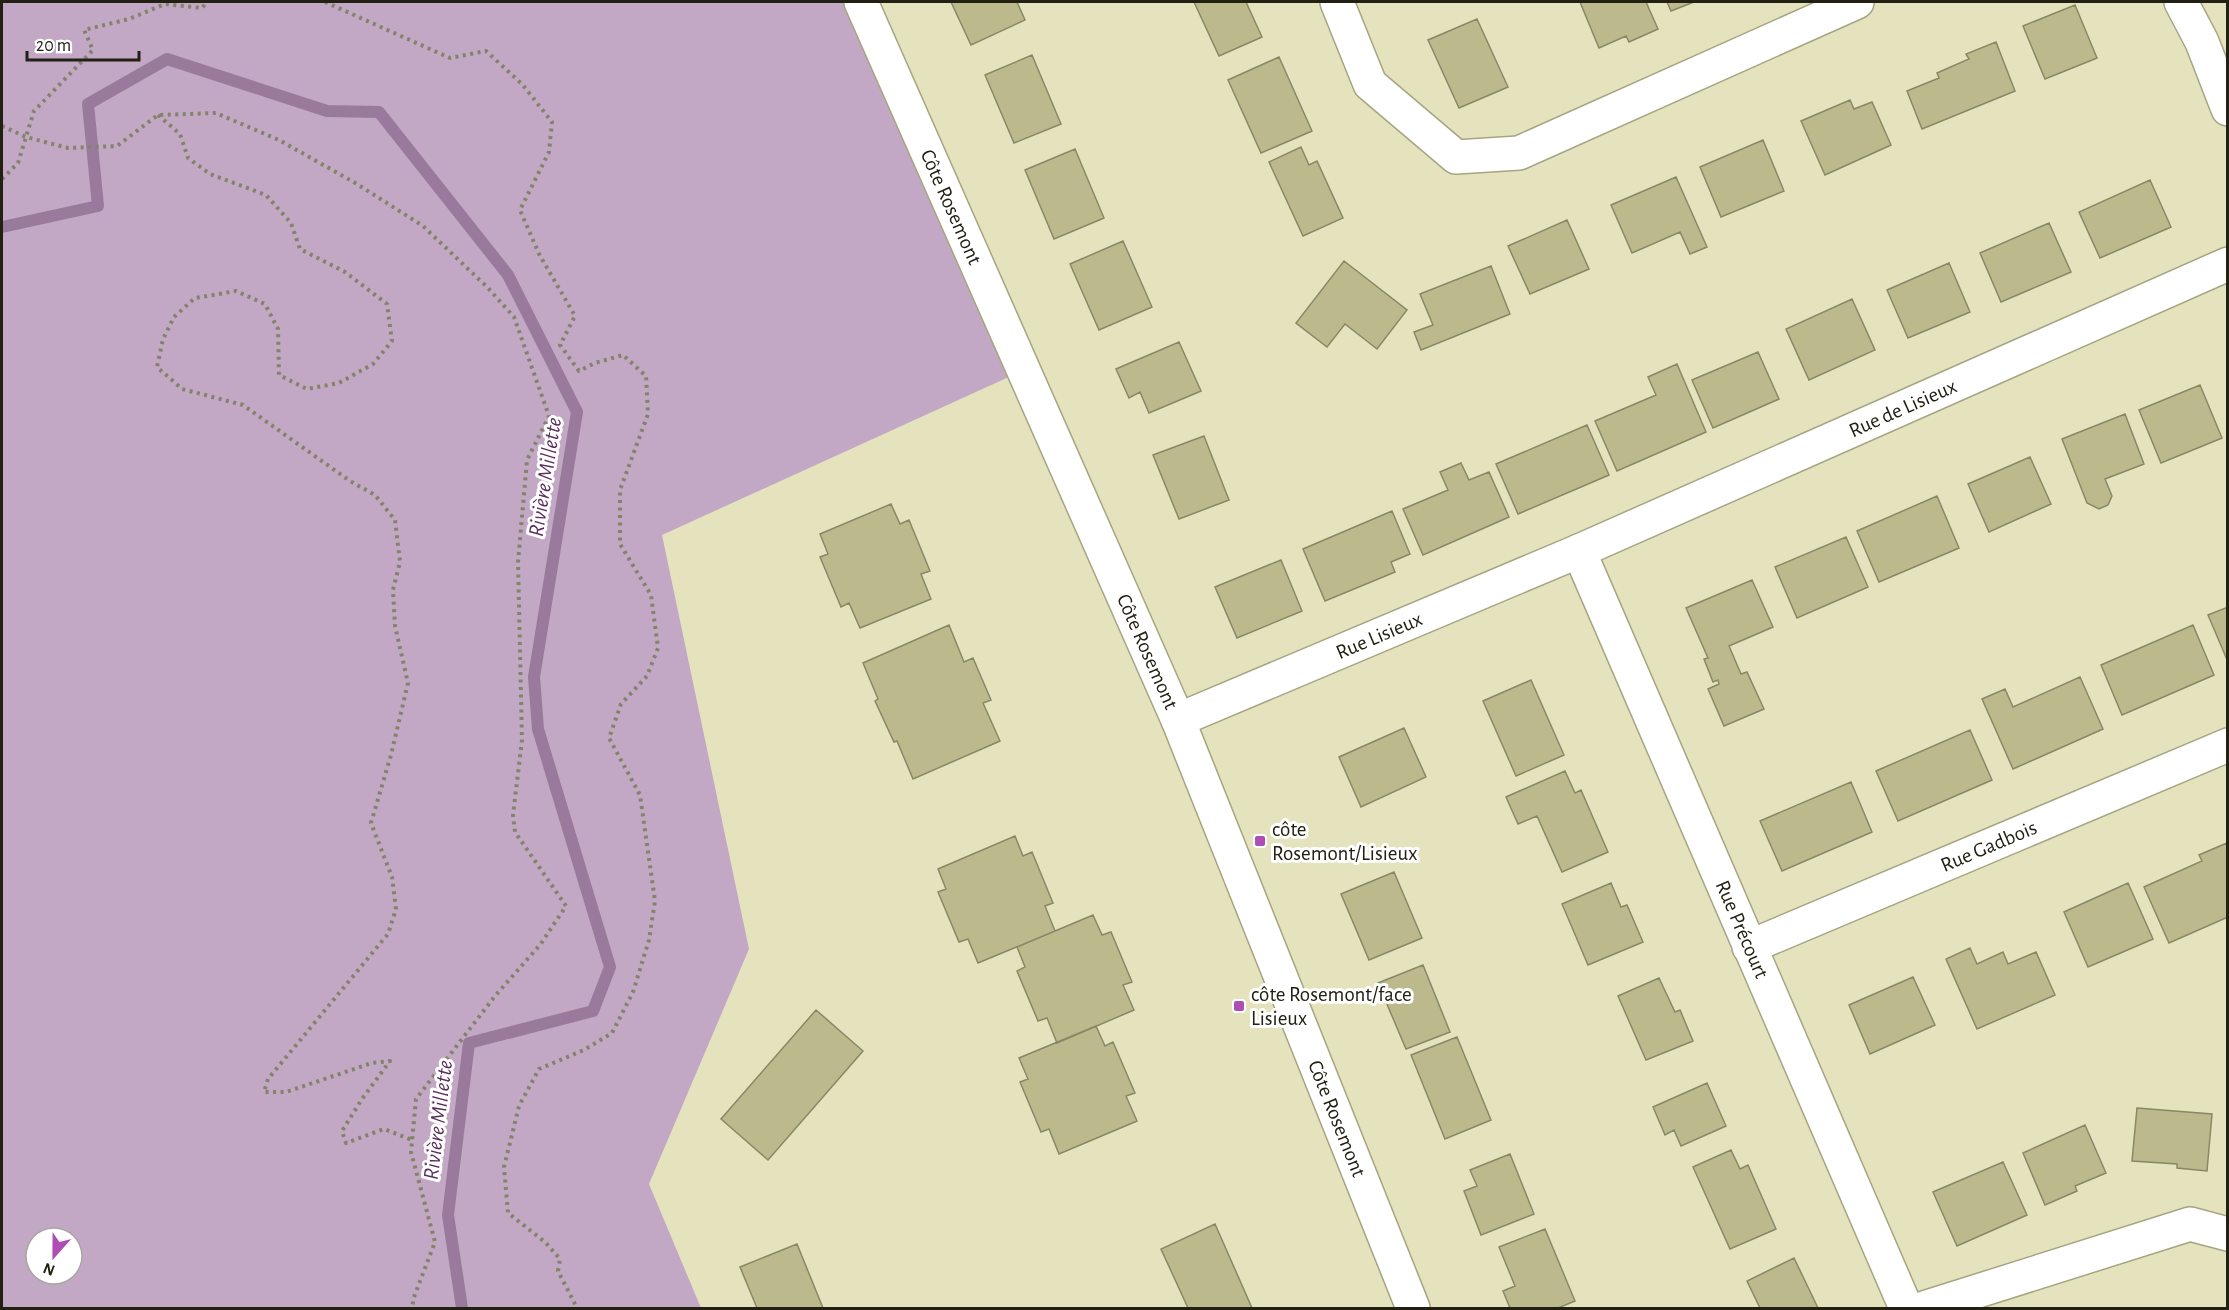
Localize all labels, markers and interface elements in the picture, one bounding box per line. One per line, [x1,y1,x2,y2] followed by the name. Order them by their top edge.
[27,24,140,62] scale bar
[36,37,71,55] text: 20 m
[917,146,986,268] street label: Côte Rosemont
[1846,375,1960,441] street label: Rue de Lisieux
[525,416,565,538] water label: Rivière Millette
[1113,591,1182,713] street label: Côte Rosemont
[1333,608,1425,663] street label: Rue Lisieux
[1937,816,2040,875] street label: Rue Gadbois
[1272,819,1417,864] place label: côte Rosemont/Lisieux
[1253,834,1267,848] marker: côte Rosemont/Lisieux
[1712,877,1773,982] street label: Rue Précourt
[1251,984,1412,1029] place label: côte Rosemont/face Lisieux
[1232,999,1246,1013] marker: côte Rosemont/face Lisieux
[1305,1057,1370,1180] street label: Côte Rosemont
[420,1059,456,1181] water label: Rivière Millette
[24,1226,84,1286] north arrow
[41,1260,57,1279] text: N

